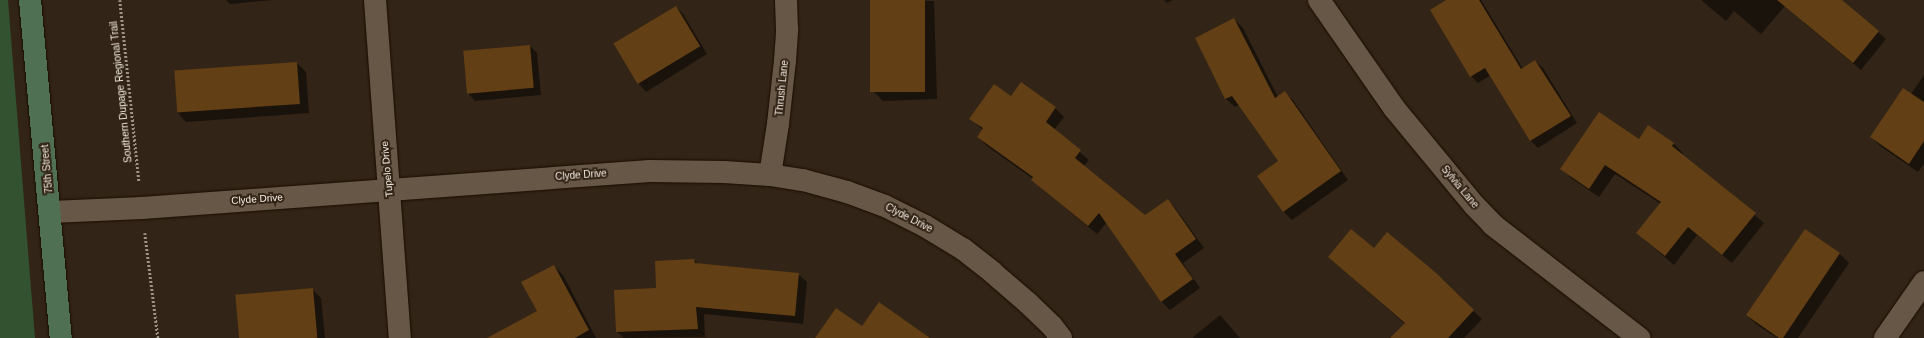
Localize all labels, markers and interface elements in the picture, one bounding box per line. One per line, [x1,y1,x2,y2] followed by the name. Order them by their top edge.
[108,21,134,163] street label: Southern Dupage Regional Trail
[773,59,791,117] street label: Thrush Lane
[379,140,395,198] street label: Tupelo Drive
[39,144,55,194] street label: 75th Street
[1439,163,1481,211] street label: Sylvia Lane
[555,167,607,183] street label: Clyde Drive
[231,191,283,207] street label: Clyde Drive
[883,201,935,235] street label: Clyde Drive

